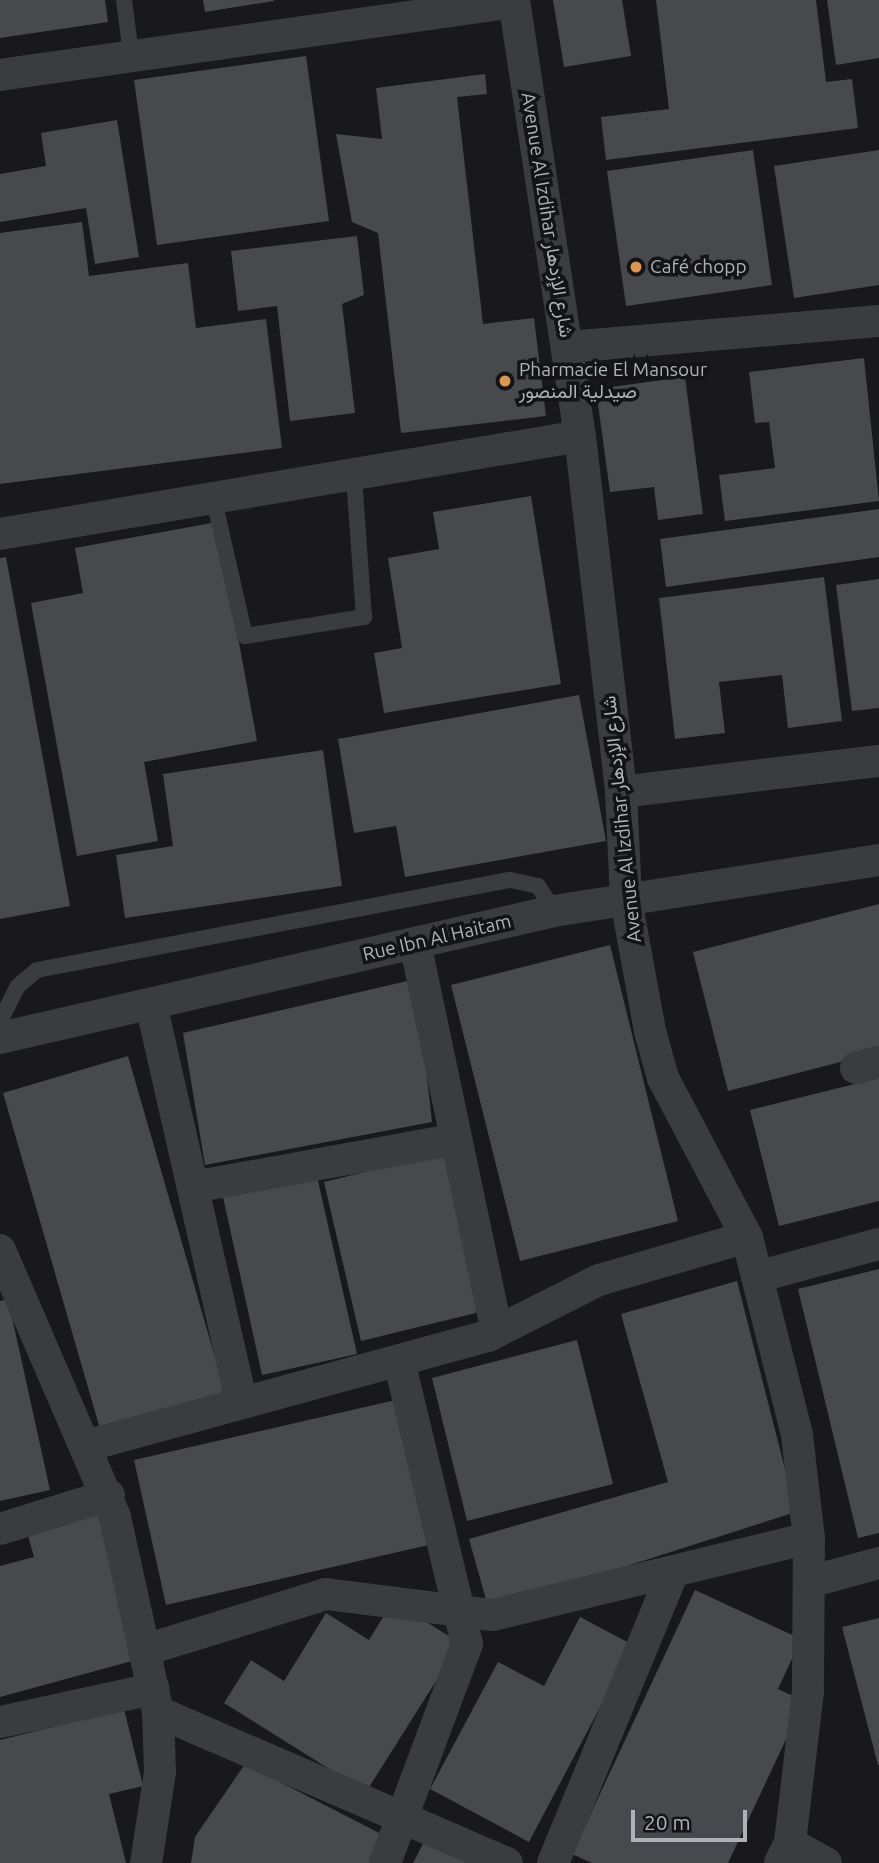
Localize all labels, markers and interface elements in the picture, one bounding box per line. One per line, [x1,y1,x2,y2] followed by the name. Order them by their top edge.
[516,91,578,339] street label: Avenue Al Izdihar شارع الإزدهار
[650,256,747,278] place label: Café chopp
[628,259,644,275] marker: Café chopp
[519,359,707,403] place label: Pharmacie El Mansour صيدلية المنصور
[497,373,513,389] marker: Pharmacie El Mansour صيدلية المنصور
[598,695,646,943] street label: Avenue Al Izdihar شارع الإزدهار
[361,910,513,966] street label: Rue Ibn Al Haitam
[634,1797,750,1841] scale bar
[644,1810,691,1834] text: 20 m

